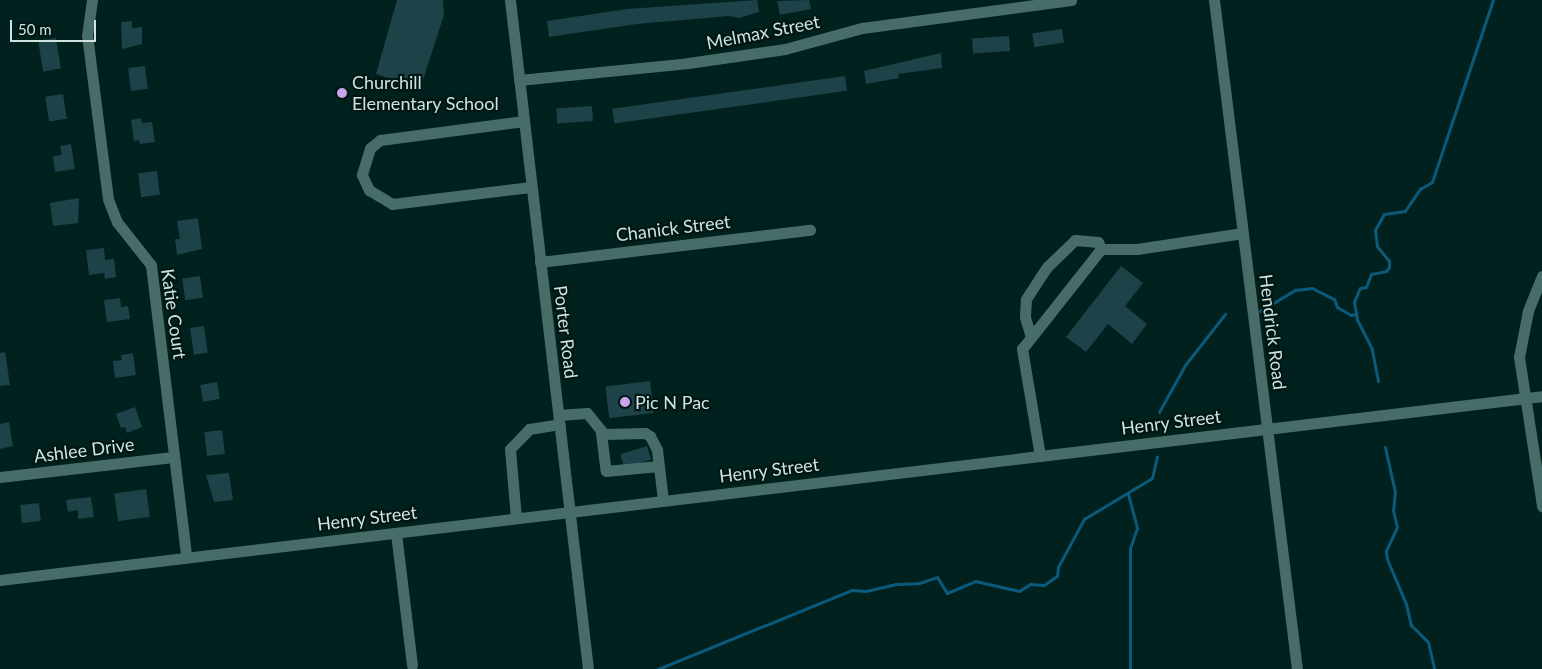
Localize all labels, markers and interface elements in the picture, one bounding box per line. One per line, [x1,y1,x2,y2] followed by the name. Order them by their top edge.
[12,10,99,42] scale bar
[705,10,821,54] street label: Melmax Street
[18,20,52,38] text: 50 m
[352,72,499,115] place label: Churchill Elementary School
[336,87,348,99] marker: Churchill Elementary School
[615,210,731,246] street label: Chanick Street
[157,267,191,361] street label: Katie Court
[1255,273,1291,391] street label: Hendrick Road
[550,284,582,380] street label: Porter Road
[635,391,710,413] place label: Pic N Pac
[619,396,631,408] marker: Pic N Pac
[1120,405,1222,439] street label: Henry Street
[33,433,135,467] street label: Ashlee Drive
[718,453,820,487] street label: Henry Street
[316,501,418,535] street label: Henry Street

